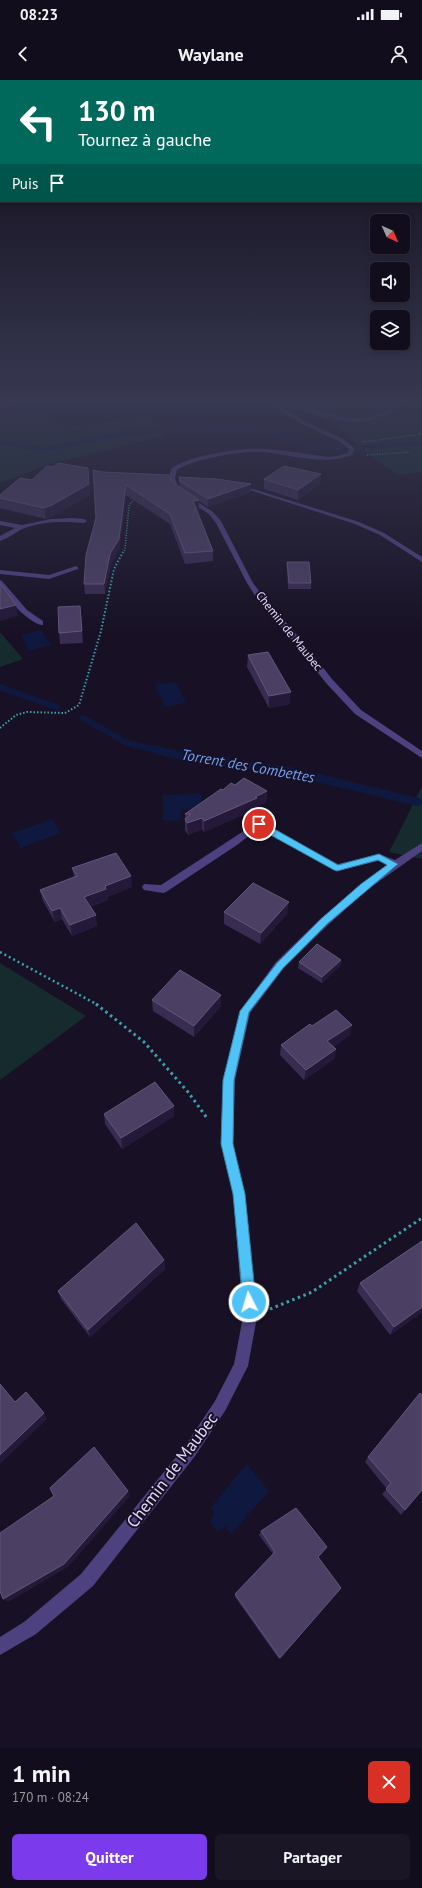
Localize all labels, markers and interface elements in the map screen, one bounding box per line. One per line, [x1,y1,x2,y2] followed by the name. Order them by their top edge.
[20,5,58,24] text: 08:23
[12,43,34,65] icon: back
[178,43,244,66] text: Waylane
[388,43,410,65] icon: person
[78,92,155,129] text: 130 m
[12,96,64,148] icon: left
[78,128,211,151] text: Tournez à gauche
[46,172,68,194] icon: arrive
[12,174,38,193] text: Puis
[370,214,410,254] north arrow
[370,214,410,350] map controls
[370,262,410,302] button: sound
[370,310,410,350] button: layers
[253,588,326,674] street label: Chemin de Maubec
[180,744,316,787] water label: Torrent des Combettes
[242,807,276,841] pin
[248,813,270,835] icon: arrive
[228,1281,270,1323] position arrow
[122,1408,223,1532] street label: Chemin de Maubec
[12,1758,71,1789] text: 1 min
[368,1761,410,1803] button: close
[12,1789,89,1806] text: 170 m · 08:24
[12,1834,207,1880] button: Quitter
[215,1834,410,1880] button: Partager

